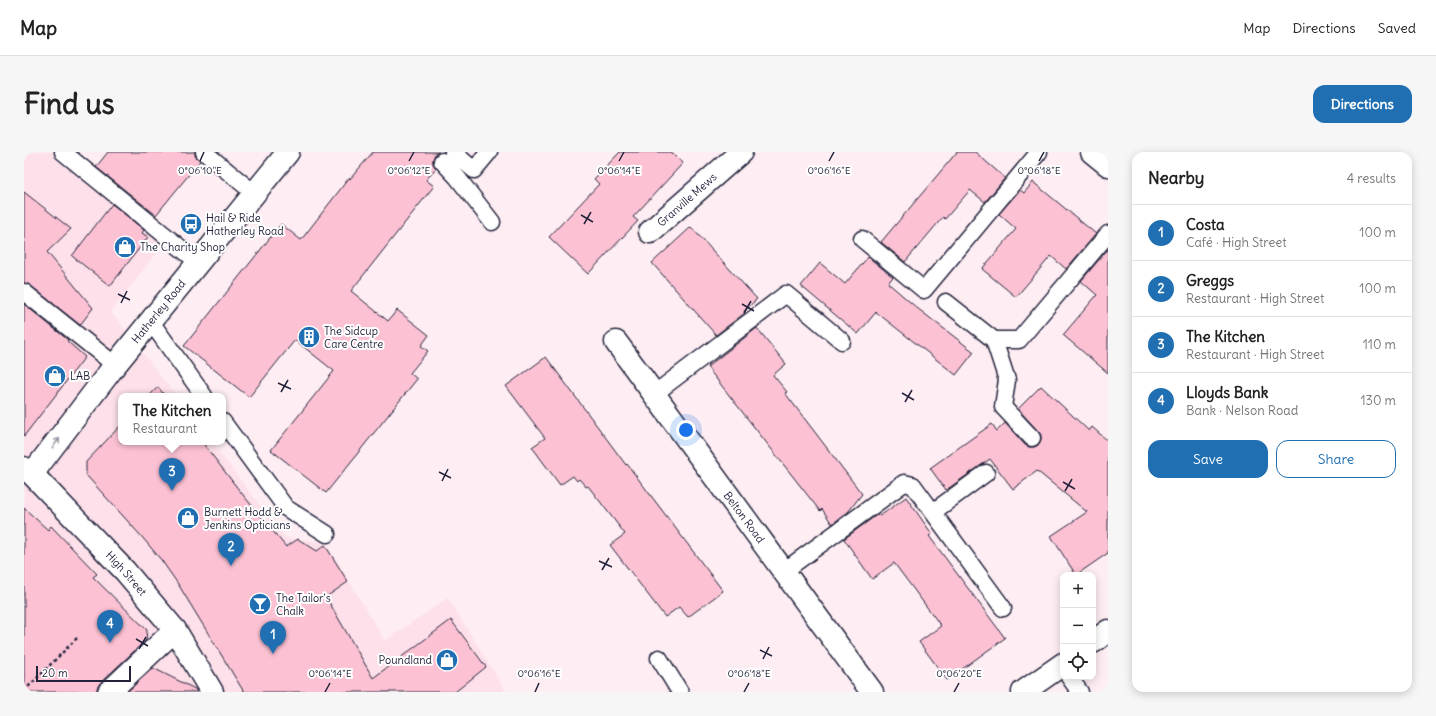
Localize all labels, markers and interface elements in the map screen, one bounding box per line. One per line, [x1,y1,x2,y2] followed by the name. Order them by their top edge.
[20,16,57,40] text: Map
[1243,19,1270,37] text: Map
[1292,19,1356,37] text: Directions
[1378,19,1416,37] text: Saved
[1313,85,1412,123] button: Directions
[24,86,115,122] text: Find us
[178,164,222,177] text: 0°06'10"E
[388,164,431,177] text: 0°06'12"E
[597,164,641,177] text: 0°06'14"E
[807,164,851,177] text: 0°06'16"E
[1017,164,1061,177] text: 0°06'18"E
[1148,167,1204,189] text: Nearby
[654,170,719,230] street label: Granville Mews
[1347,170,1396,187] text: 4 results
[178,211,204,237] bus stop icon: Hail & Ride Hatherley Road
[206,211,284,238] place label: Hail & Ride Hatherley Road
[1186,215,1225,234] text: Costa
[1158,224,1164,241] text: 1
[1359,224,1396,241] text: 100 m
[112,234,138,260] shop icon: The Charity Shop
[1186,234,1287,251] text: Café · High Street
[140,240,225,254] place label: The Charity Shop
[1186,271,1234,290] text: Greggs
[129,276,189,346] street label: Hatherley Road
[1157,280,1165,297] text: 2
[1359,280,1396,297] text: 100 m
[1186,290,1325,307] text: Restaurant · High Street
[296,324,322,350] building icon: The Sidcup Care Centre
[324,324,383,351] place label: The Sidcup Care Centre
[1186,327,1265,346] text: The Kitchen
[1157,336,1165,353] text: 3
[1363,336,1396,353] text: 110 m
[1186,346,1325,363] text: Restaurant · High Street
[42,363,68,389] shop icon: LAB
[70,369,90,383] place label: LAB
[1186,383,1268,402] text: Lloyds Bank
[1157,392,1165,409] text: 4
[1360,392,1396,409] text: 130 m
[118,393,226,445] popup
[133,401,211,420] text: The Kitchen
[1186,402,1298,419] text: Bank · Nelson Road
[133,420,197,437] text: Restaurant
[676,420,696,440] your location
[52,438,60,449] one-way arrow
[1148,440,1268,478] button: Save
[1276,440,1396,478] button: Share
[159,458,185,491] pin: 3
[721,489,768,546] street label: Belton Road
[175,505,201,531] shop icon: Burnett Hodd & Jenkins Opticians
[204,505,291,532] place label: Burnett Hodd & Jenkins Opticians
[218,533,244,566] pin: 2
[103,548,150,599] street label: High Street
[1060,572,1096,680] map controls
[1060,572,1096,608] button: +
[247,591,273,617] bar icon: The Tailor's Chalk
[276,591,331,618] place label: The Tailor's Chalk
[1060,608,1096,644] button: −
[97,610,123,643] pin: 4
[260,621,286,654] pin: 1
[1060,644,1096,680] button: locate
[434,647,460,673] shop icon: Poundland
[379,653,433,667] place label: Poundland
[36,664,131,683] scale bar
[42,666,68,680] text: 20 m
[308,667,352,680] text: 0°06'14"E
[517,667,561,680] text: 0°06'16"E
[727,667,771,680] text: 0°06'18"E
[936,667,982,680] text: 0°06'20"E

